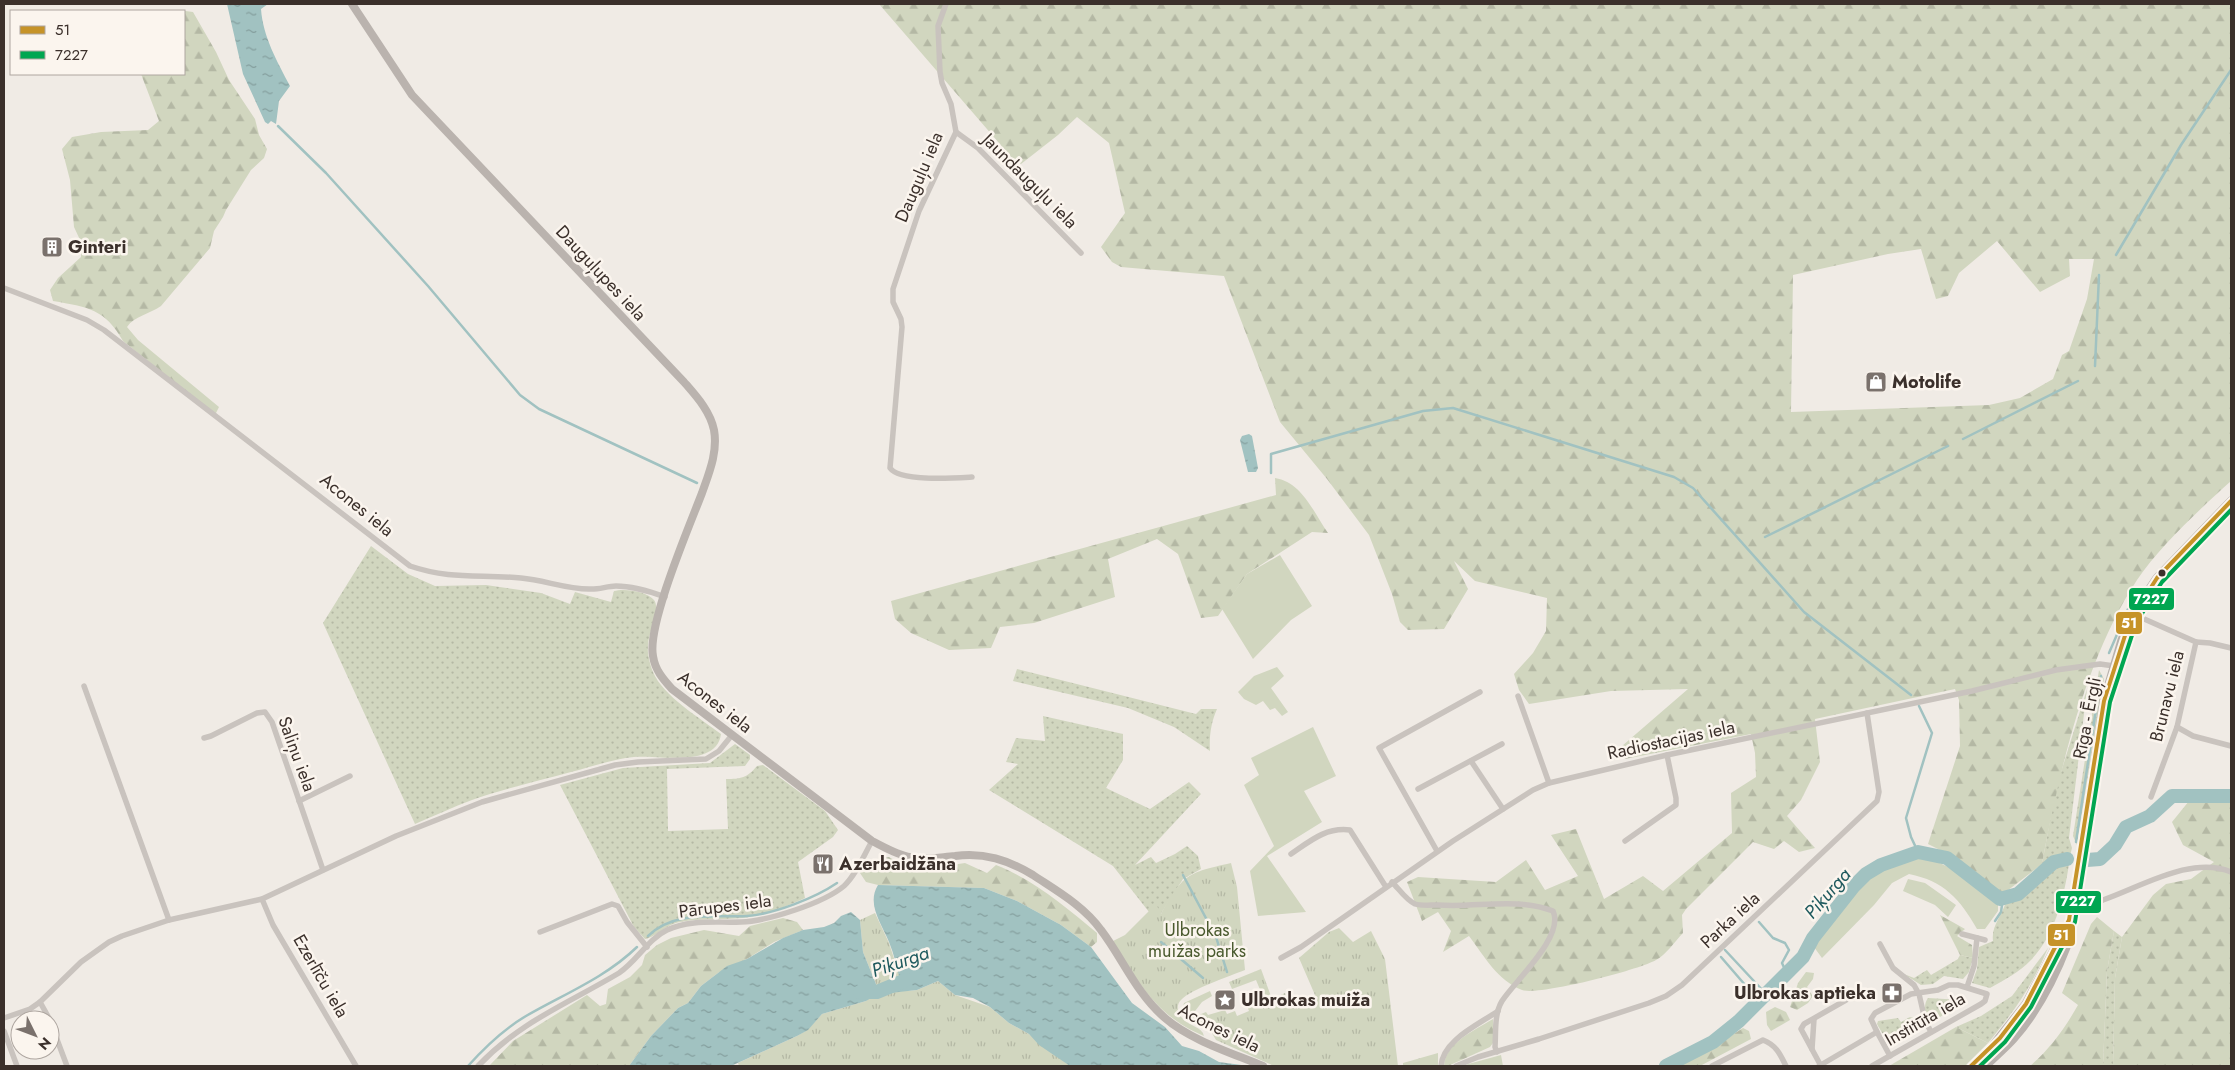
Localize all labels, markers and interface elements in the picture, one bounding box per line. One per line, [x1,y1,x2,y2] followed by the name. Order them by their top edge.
[10,10,185,75] legend
[55,19,70,41] text: 51
[55,44,88,66] text: 7227
[975,126,1084,235] street label: Jaundauguļu iela
[888,128,950,226] street label: Dauguļu iela
[550,219,652,327] street label: Dauguļupes iela
[68,234,126,260] place label: Ginteri
[40,235,64,259] building icon: Ginteri
[1892,369,1961,395] place label: Motolife
[1864,370,1888,394] shop icon: Motolife
[314,467,400,543] street label: Acones iela
[2157,568,2167,578] unlabelled marker
[2128,587,2175,611] line badge: 7227
[2133,589,2169,609] text: 7227
[2115,611,2143,635] line badge: 51
[2121,613,2137,633] text: 51
[2143,648,2191,744] street label: Brunavu iela
[672,665,758,739] street label: Acones iela
[2066,675,2108,761] street label: Rīga - Ērgļi
[271,713,323,795] street label: Saliņu iela
[1605,714,1737,766] street label: Radiostacijas iela
[838,851,956,877] place label: Azerbaidžāna
[811,852,835,876] restaurant icon: Azerbaidžāna
[1798,862,1857,925] water label: Piķurga
[1694,886,1766,954] street label: Parka iela
[677,887,773,925] street label: Pārupes iela
[2055,890,2102,914] line badge: 7227
[2060,891,2096,911] text: 7227
[1148,917,1246,964] park label: Ulbrokas muižas parks
[2047,923,2076,947] line badge: 51
[2053,925,2069,945] text: 51
[287,929,355,1023] street label: Ezerlīču iela
[868,939,933,984] water label: Piķurga
[1734,980,1876,1006] place label: Ulbrokas aptieka
[1880,981,1904,1005] pharmacy icon: Ulbrokas aptieka
[1880,985,1970,1053] street label: Institūta iela
[1241,987,1370,1013] place label: Ulbrokas muiža
[1213,988,1237,1012] place icon: Ulbrokas muiža
[1174,997,1264,1059] street label: Acones iela
[10,1010,60,1060] north arrow
[34,1033,56,1055] text: N

